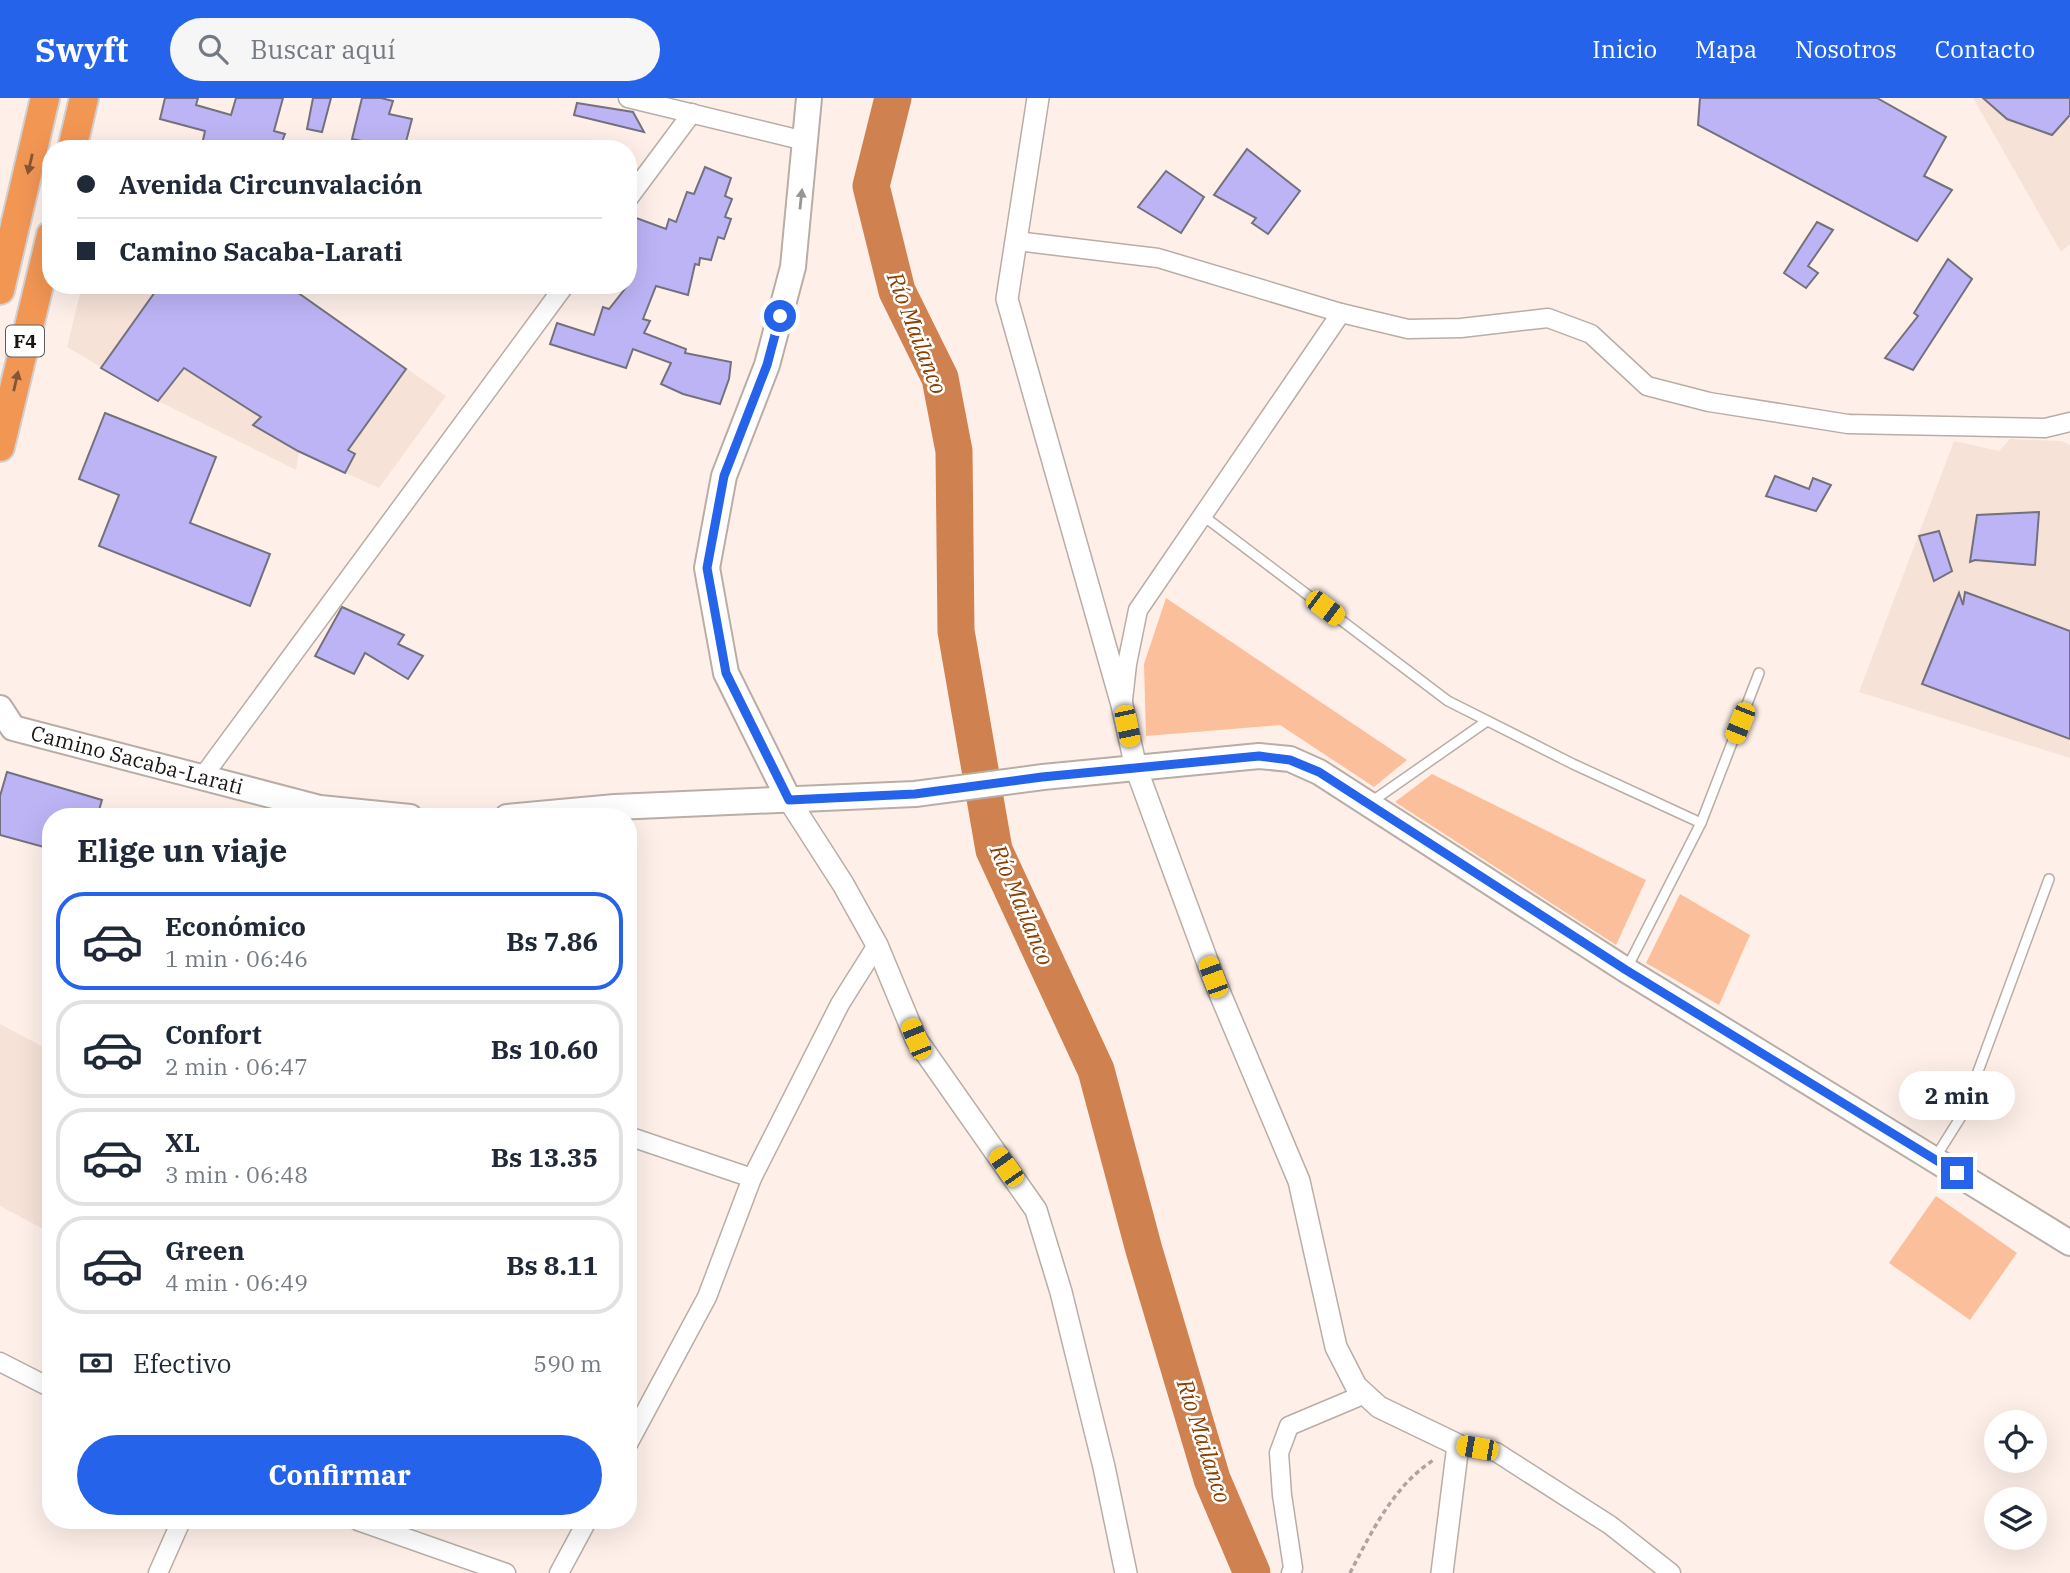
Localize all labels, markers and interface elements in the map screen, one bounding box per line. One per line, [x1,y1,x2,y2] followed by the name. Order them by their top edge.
[170,18,660,81] search box
[35,28,128,71] text: Swyft
[194,30,232,68] icon: search
[250,32,395,66] text: Buscar aquí
[1592,33,1657,65] text: Inicio
[1695,33,1757,65] text: Mapa
[1795,33,1897,65] text: Nosotros
[1935,33,2035,65] text: Contacto
[24,153,35,175] one-way arrow
[119,167,422,201] text: Avenida Circunvalación
[796,188,807,210] one-way arrow
[119,234,402,268] text: Camino Sacaba-Larati
[881,266,955,398] water label: Río Mailanco
[764,300,796,332] route start
[6,326,44,356] road number: F4
[11,370,22,392] one-way arrow
[1302,587,1349,629] car
[1723,700,1758,746] car
[1113,703,1142,749] car
[28,718,247,800] street label: Camino Sacaba-Larati
[77,829,287,871] text: Elige un viaje
[984,839,1062,970] water label: Río Mailanco
[165,909,306,943] text: Económico
[81,910,144,973] icon: car
[506,924,598,958] text: Bs 7.86
[165,943,308,973] text: 1 min · 06:46
[1196,954,1231,1000] car
[899,1016,934,1062] car
[165,1017,262,1051] text: Confort
[81,1018,144,1081] icon: car
[491,1032,598,1066] text: Bs 10.60
[165,1051,308,1081] text: 2 min · 06:47
[1899,1072,2015,1121] callout: 2 min
[1925,1080,1989,1110] text: 2 min
[165,1125,200,1159] text: XL
[81,1126,144,1189] icon: car
[491,1140,598,1174] text: Bs 13.35
[986,1144,1027,1190] car
[1941,1157,1973,1189] route end
[165,1159,308,1189] text: 3 min · 06:48
[165,1233,245,1267] text: Green
[81,1234,144,1297] icon: car
[506,1248,598,1282] text: Bs 8.11
[165,1267,308,1297] text: 4 min · 06:49
[77,1344,115,1382] icon: cash
[133,1346,231,1380] text: Efectivo
[533,1348,602,1378] text: 590 m
[1171,1374,1239,1506] water label: Río Mailanco
[1984,1410,2047,1550] map controls
[1984,1410,2047,1473] button: locate
[1455,1434,1500,1462] car
[77,1435,602,1515] button: Confirmar
[1984,1487,2047,1550] button: layers

